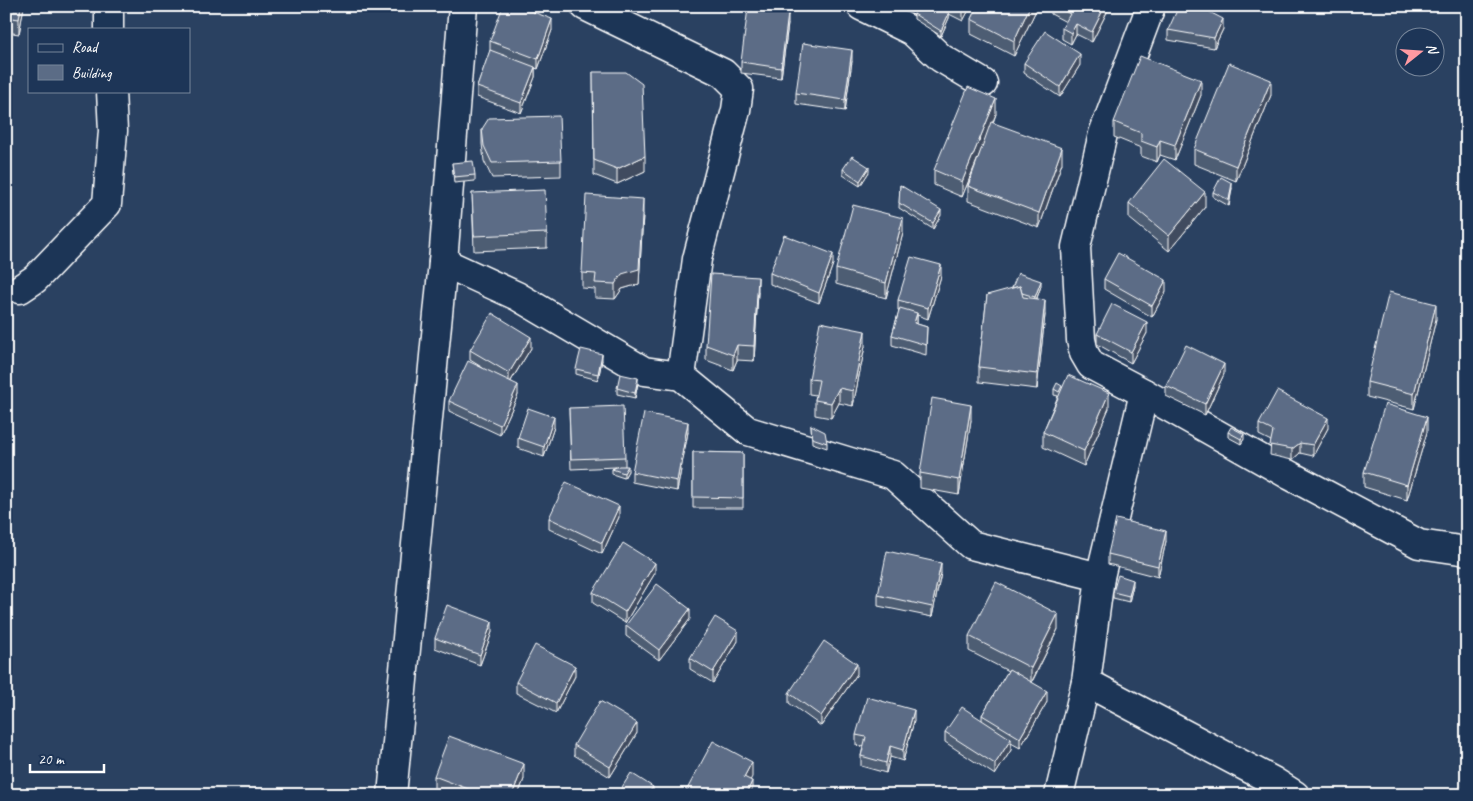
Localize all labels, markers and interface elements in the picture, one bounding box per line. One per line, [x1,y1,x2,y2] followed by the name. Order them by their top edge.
[28,28,190,92] legend
[1396,28,1446,78] north arrow
[72,38,99,57] text: Road
[1423,42,1442,57] text: N
[72,64,112,83] text: Building
[30,741,104,773] scale bar
[38,750,65,769] text: 20 m

